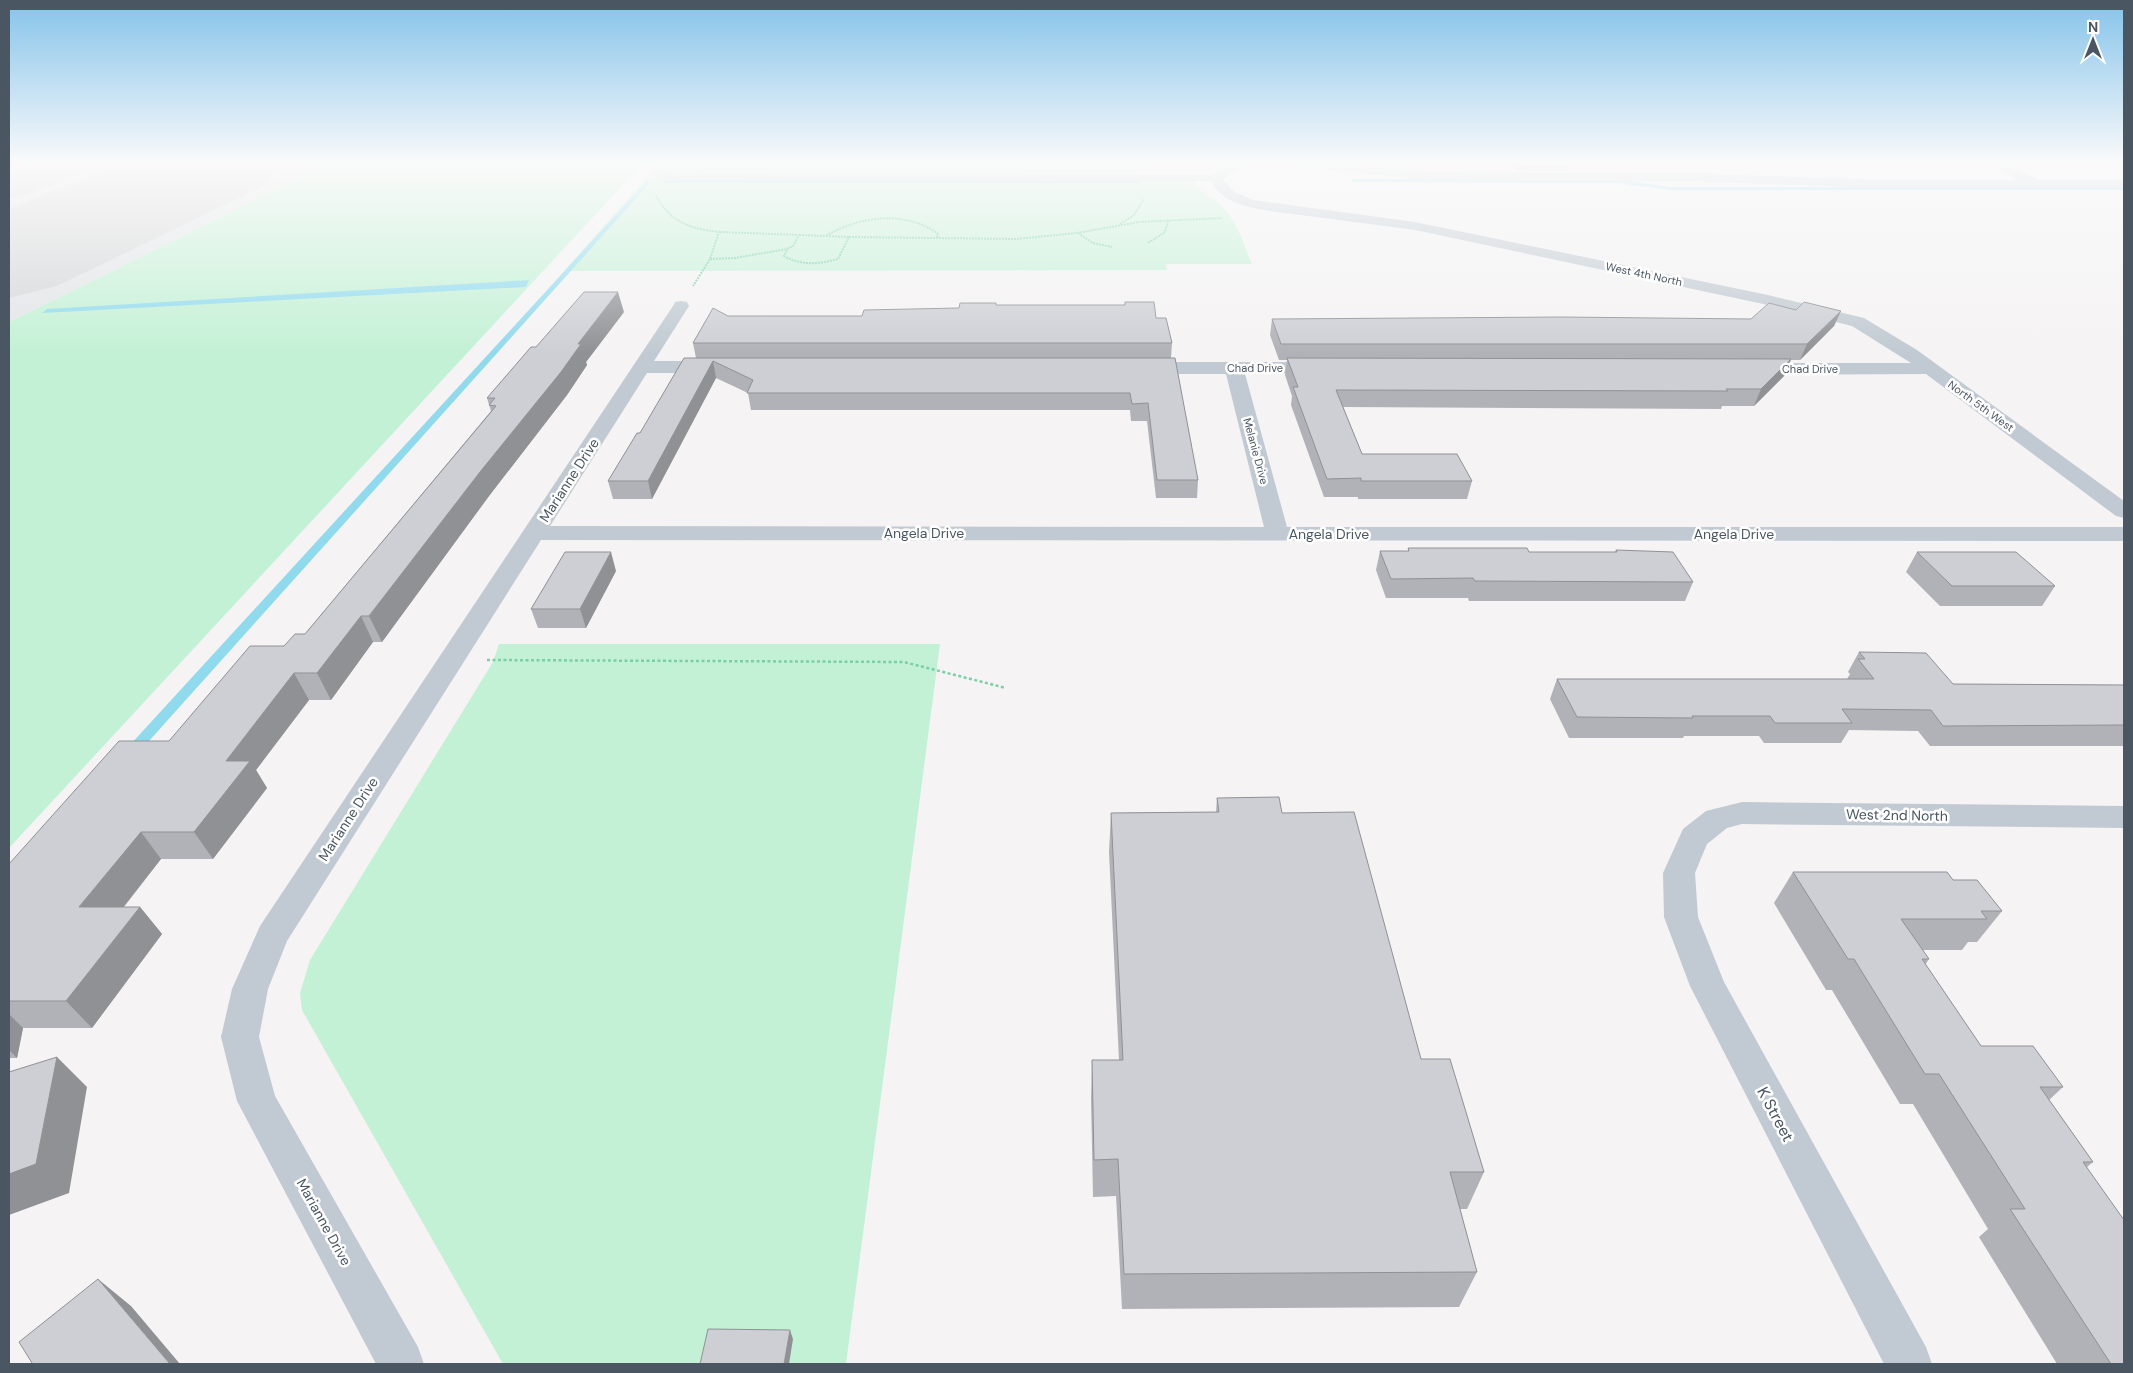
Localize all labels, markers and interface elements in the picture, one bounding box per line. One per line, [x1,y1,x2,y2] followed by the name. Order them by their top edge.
[2068,15,2118,65] north arrow
[2088,18,2098,36] text: N
[1604,259,1684,289] street label: West 4th North
[1227,361,1283,375] street label: Chad Drive
[1782,362,1838,376] street label: Chad Drive
[1945,377,2017,435] street label: North 5th West
[1240,416,1272,486] street label: Melanie Drive
[535,435,603,525] street label: Marianne Drive
[884,524,964,542] street label: Angela Drive
[1289,525,1369,543] street label: Angela Drive
[1694,525,1774,543] street label: Angela Drive
[314,774,382,864] street label: Marianne Drive
[1846,805,1948,825] street label: West 2nd North
[1752,1083,1799,1145] street label: K Street
[293,1175,355,1269] street label: Marianne Drive

